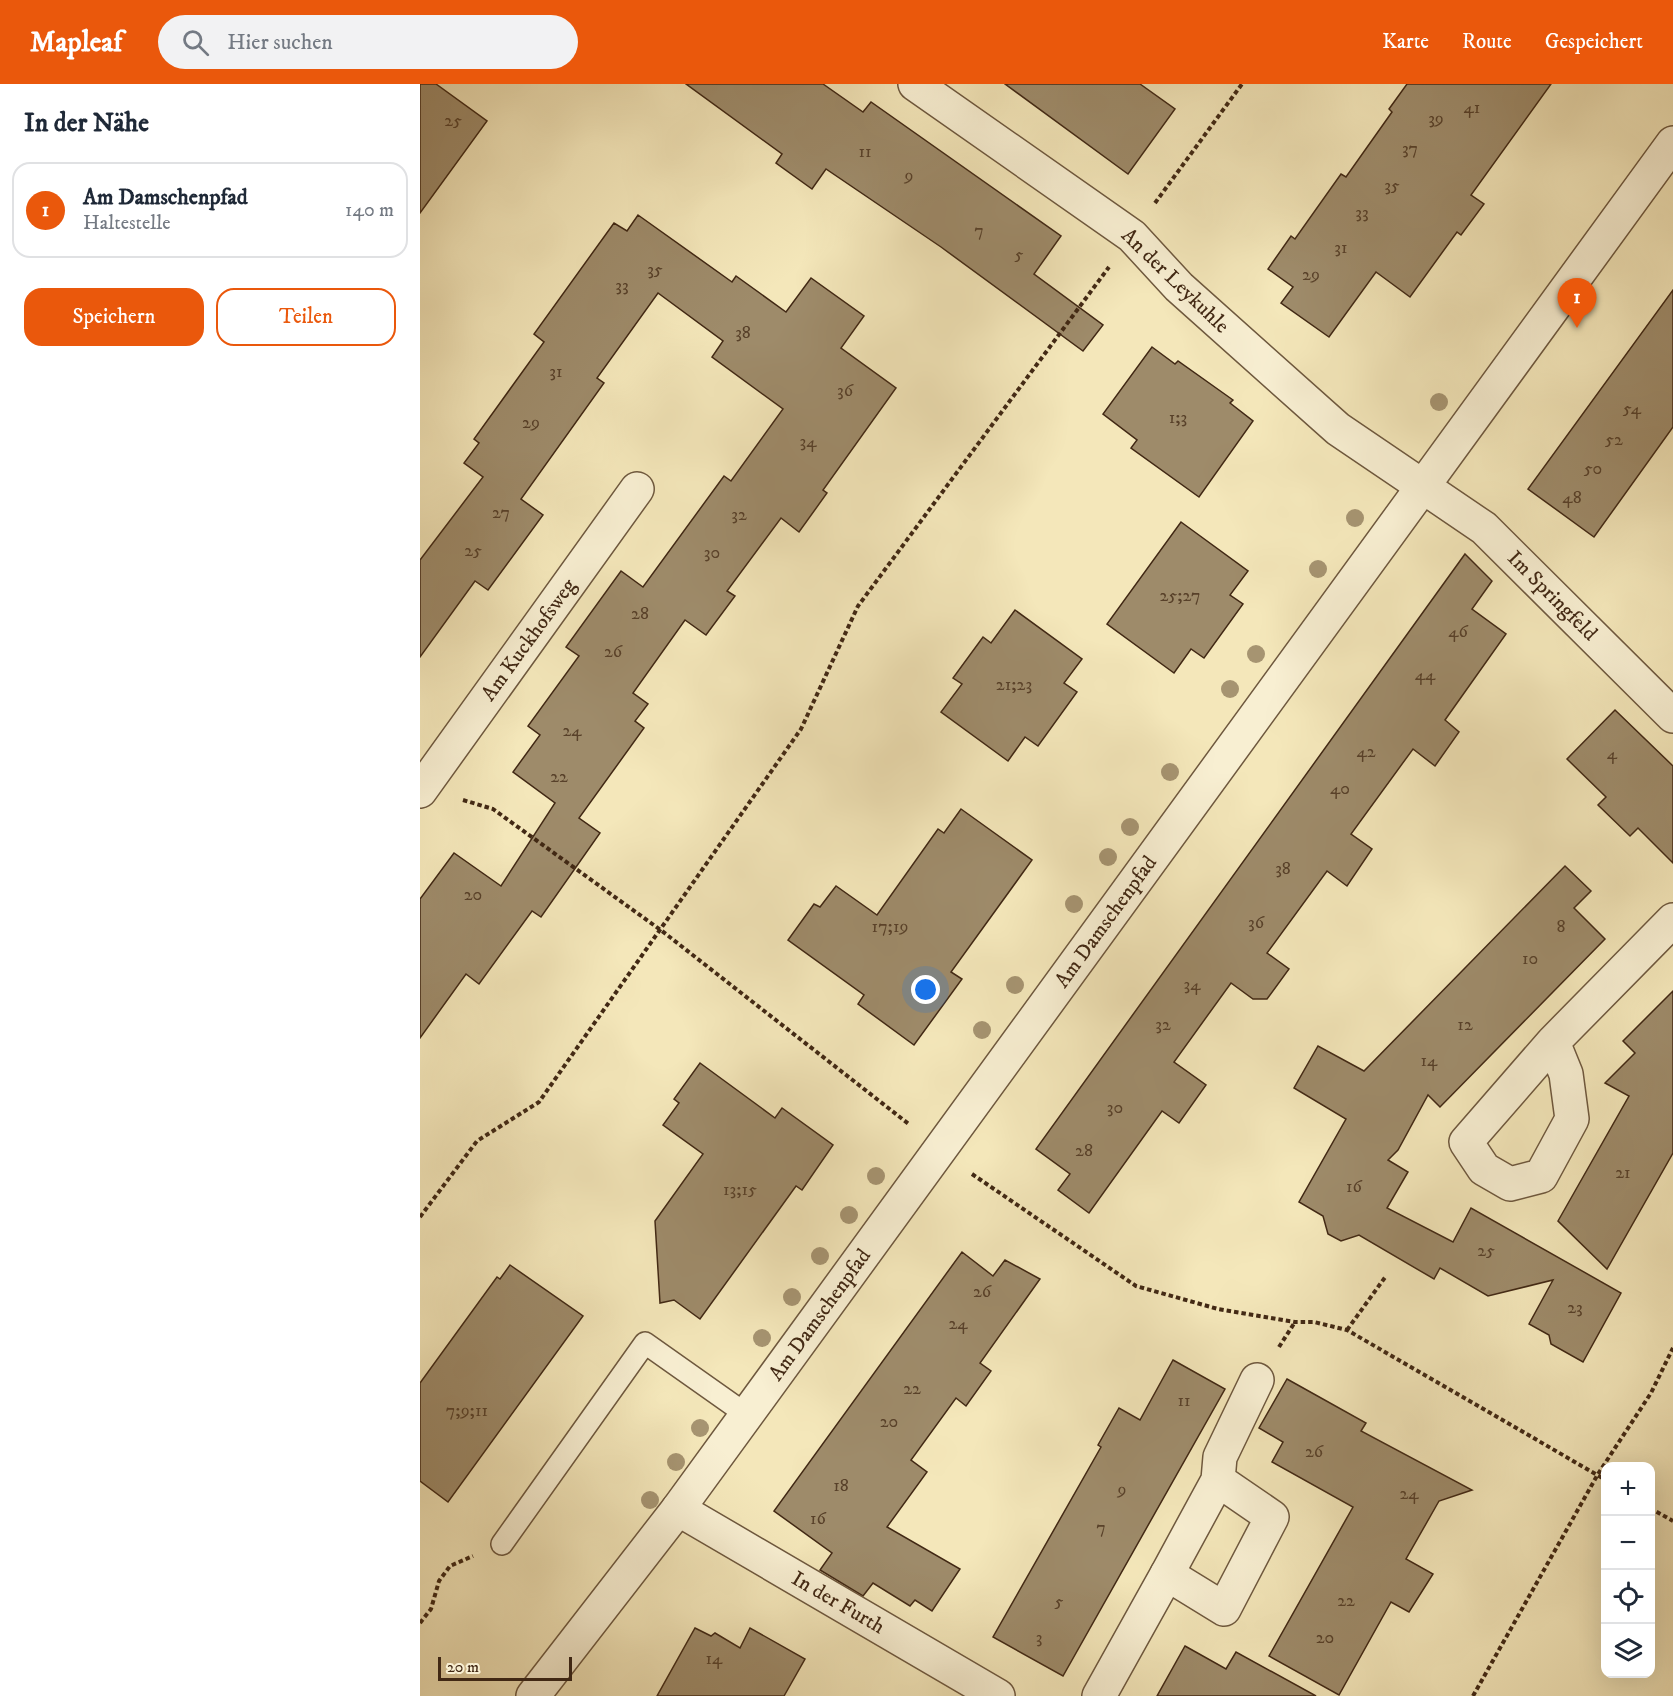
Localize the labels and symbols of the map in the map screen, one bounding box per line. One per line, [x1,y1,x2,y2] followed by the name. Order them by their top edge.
[1464,97,1480,119] house number: 41
[1428,108,1444,130] house number: 39
[444,110,462,132] house number: 25
[1402,138,1418,160] house number: 37
[858,141,872,163] house number: 11
[904,165,913,187] house number: 9
[1384,175,1400,197] house number: 35
[1355,202,1369,224] house number: 33
[974,220,984,242] house number: 7
[1116,223,1235,339] street label: An der Leykuhle
[1334,237,1348,259] house number: 31
[1015,244,1024,266] house number: 5
[647,259,663,281] house number: 35
[1302,264,1320,286] house number: 29
[615,275,629,297] house number: 33
[1558,278,1596,328] pin: 1
[735,322,751,344] house number: 38
[549,361,563,383] house number: 31
[837,380,854,402] house number: 36
[1623,398,1642,420] house number: 54
[1169,407,1187,429] house number: 1;3
[522,412,540,434] house number: 29
[1605,429,1623,451] house number: 52
[799,431,817,453] house number: 34
[1584,458,1602,480] house number: 50
[1562,487,1582,509] house number: 48
[492,502,510,524] house number: 27
[731,504,747,526] house number: 32
[464,540,482,562] house number: 25
[704,542,720,564] house number: 30
[1501,545,1603,647] street label: Im Springfeld
[476,573,583,706] street label: Am Kuckhofsweg
[1160,585,1200,607] house number: 25;27
[631,603,649,625] house number: 28
[1448,621,1468,643] house number: 46
[604,641,623,663] house number: 26
[1415,664,1436,686] house number: 44
[996,674,1032,696] house number: 21;23
[562,720,582,742] house number: 24
[1356,741,1376,763] house number: 42
[1607,743,1618,765] house number: 4
[550,766,568,788] house number: 22
[1330,778,1350,800] house number: 40
[1049,850,1163,993] street label: Am Damschenpfad
[1275,858,1291,880] house number: 38
[464,884,482,906] house number: 20
[1248,912,1265,934] house number: 36
[872,916,908,938] house number: 17;19
[1556,916,1566,938] house number: 8
[1522,948,1538,970] house number: 10
[1183,974,1201,996] house number: 34
[911,975,940,1004] your location
[1155,1014,1171,1036] house number: 32
[1457,1014,1473,1036] house number: 12
[1421,1050,1438,1072] house number: 14
[1107,1097,1123,1119] house number: 30
[1075,1140,1093,1162] house number: 28
[1615,1162,1631,1184] house number: 21
[1346,1176,1363,1198] house number: 16
[723,1179,757,1201] house number: 13;15
[1477,1240,1495,1262] house number: 25
[763,1243,877,1386] street label: Am Damschenpfad
[973,1281,992,1303] house number: 26
[1567,1297,1583,1319] house number: 23
[948,1313,968,1335] house number: 24
[903,1378,921,1400] house number: 22
[1177,1390,1191,1412] house number: 11
[446,1400,488,1422] house number: 7;9;11
[880,1411,898,1433] house number: 20
[1305,1441,1324,1463] house number: 26
[833,1475,849,1497] house number: 18
[1117,1479,1126,1501] house number: 9
[1399,1483,1419,1505] house number: 24
[810,1508,827,1530] house number: 16
[1096,1517,1106,1539] house number: 7
[787,1566,889,1640] street label: In der Furth
[1337,1590,1355,1612] house number: 22
[1055,1591,1064,1613] house number: 5
[1036,1627,1042,1649] house number: 3
[1316,1627,1334,1649] house number: 20
[706,1648,723,1670] house number: 14
[438,1654,572,1682] scale bar

